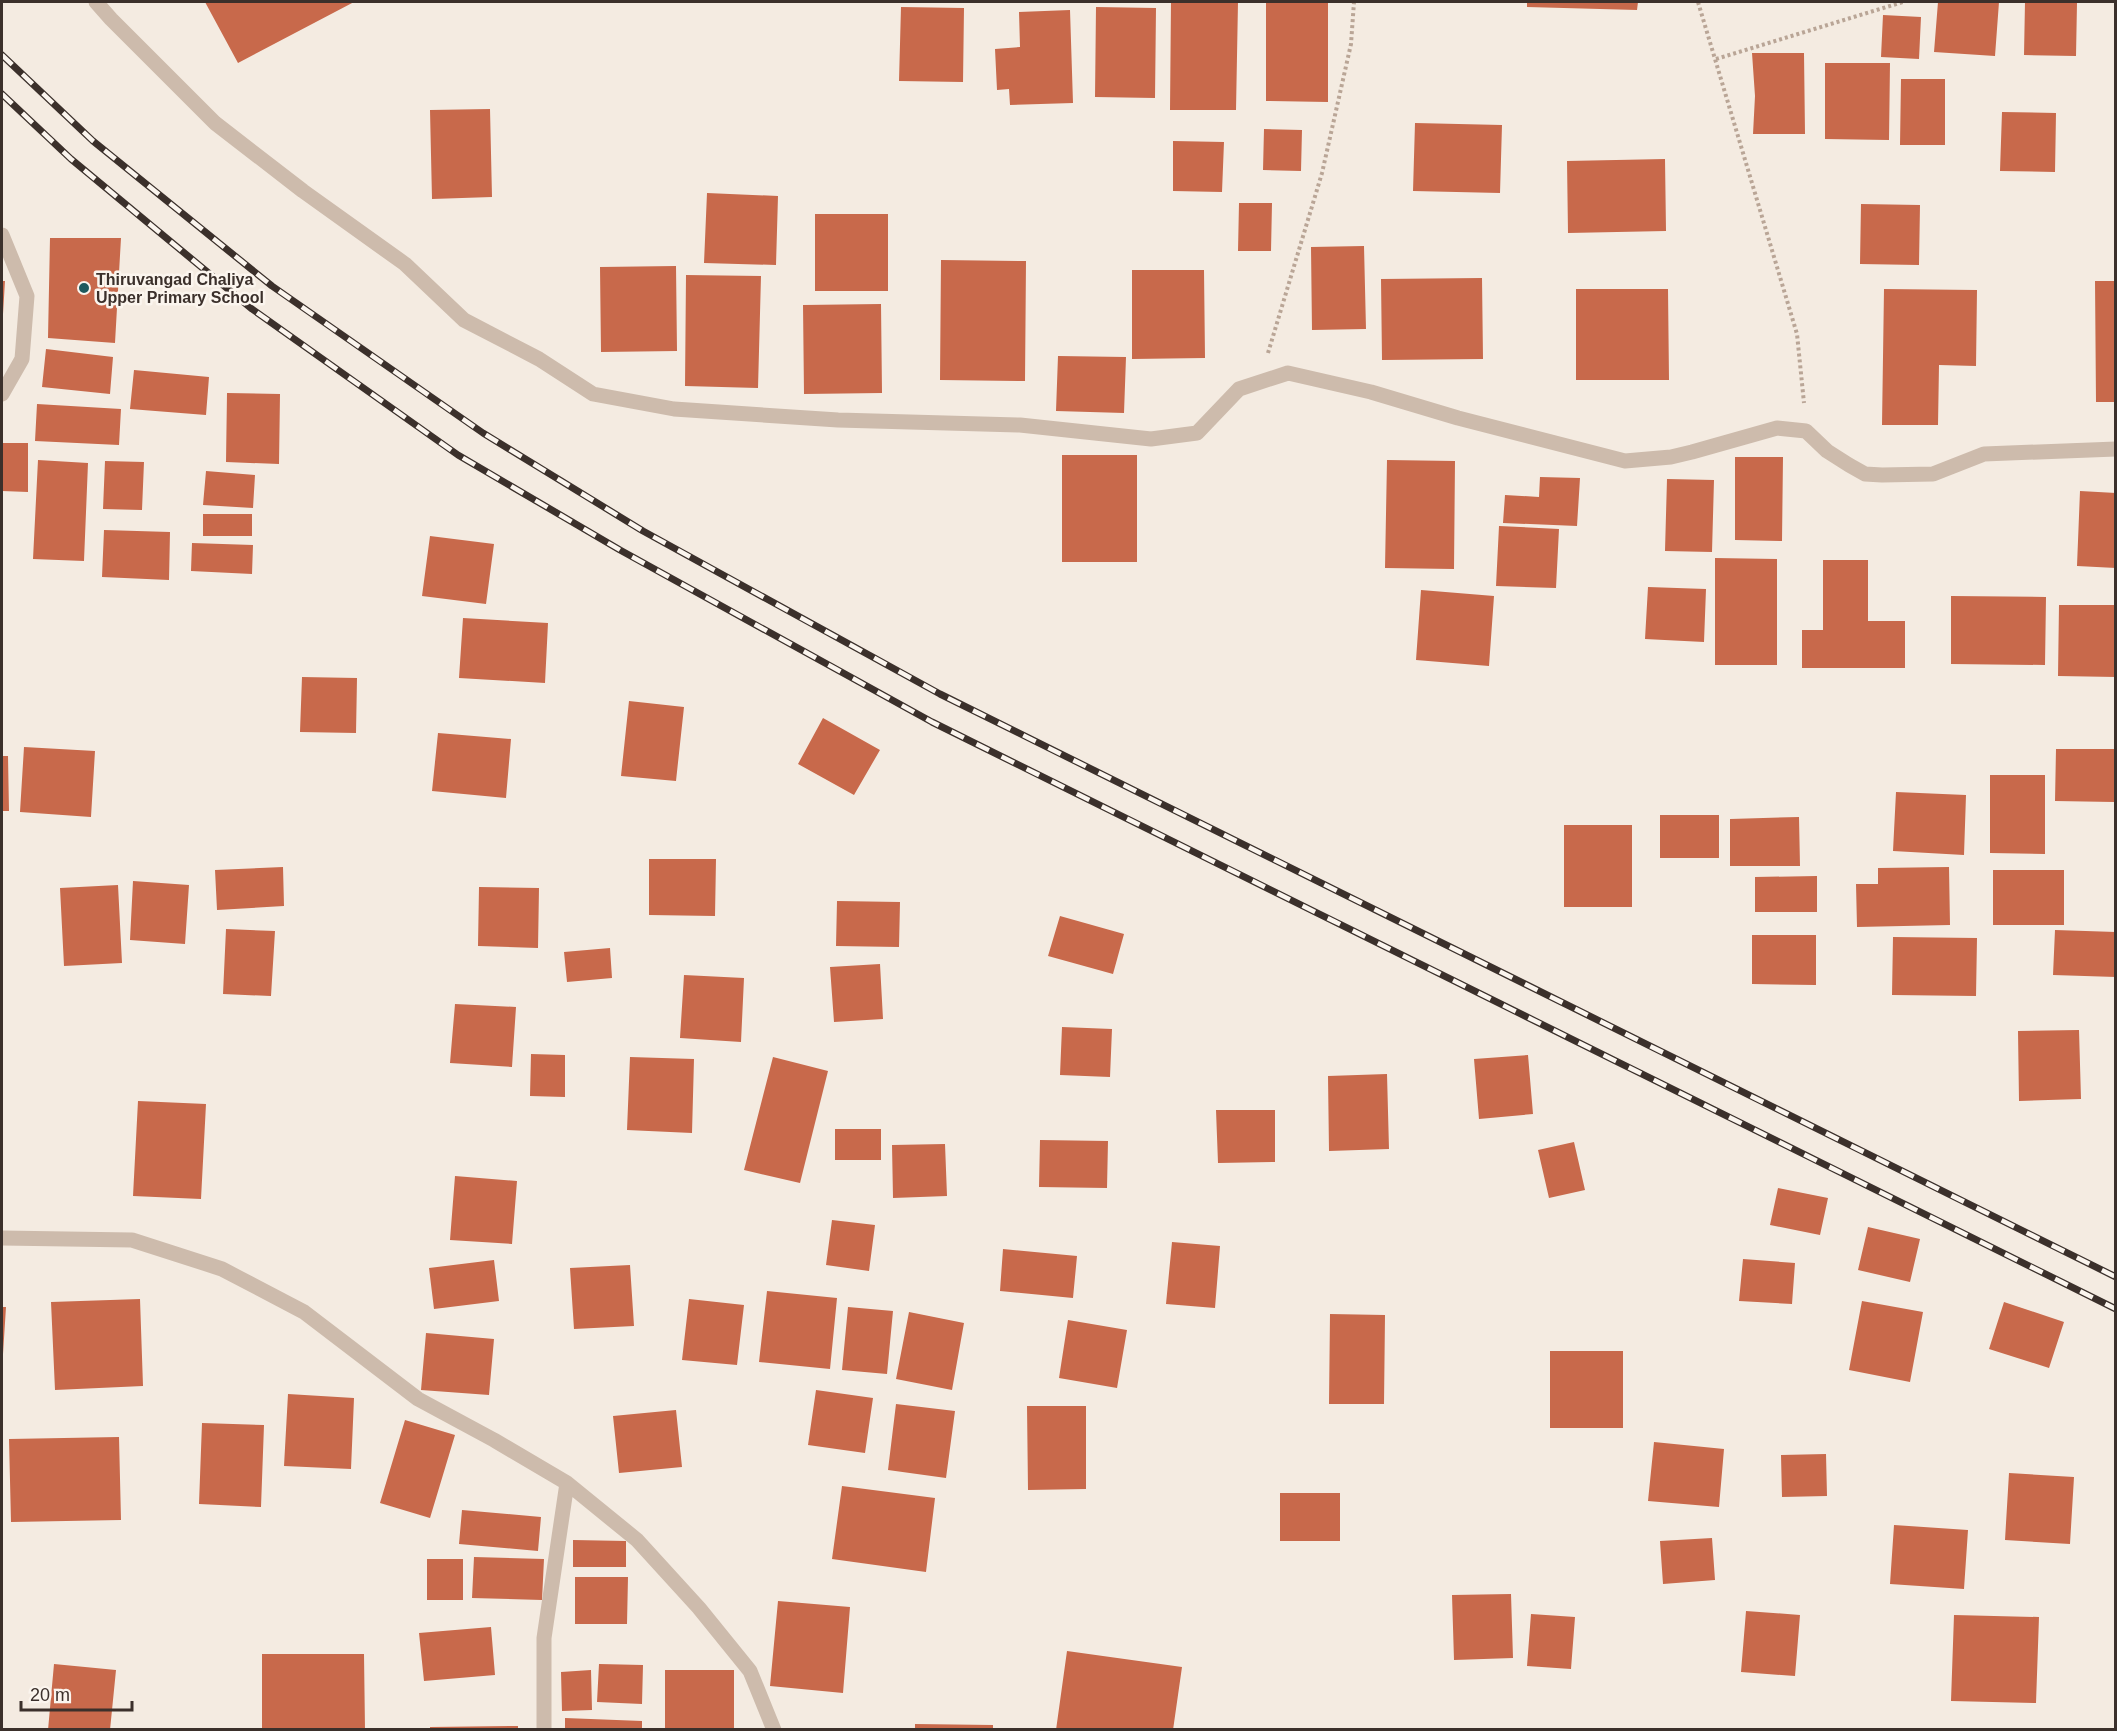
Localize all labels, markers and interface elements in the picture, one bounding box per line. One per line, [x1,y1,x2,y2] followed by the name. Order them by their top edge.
[96,271,264,306] place label: Thiruvangad Chaliya Upper Primary School
[77,281,91,295] marker: Thiruvangad Chaliya Upper Primary School
[21,1674,132,1712] scale bar
[30,1685,70,1705] text: 20 m

